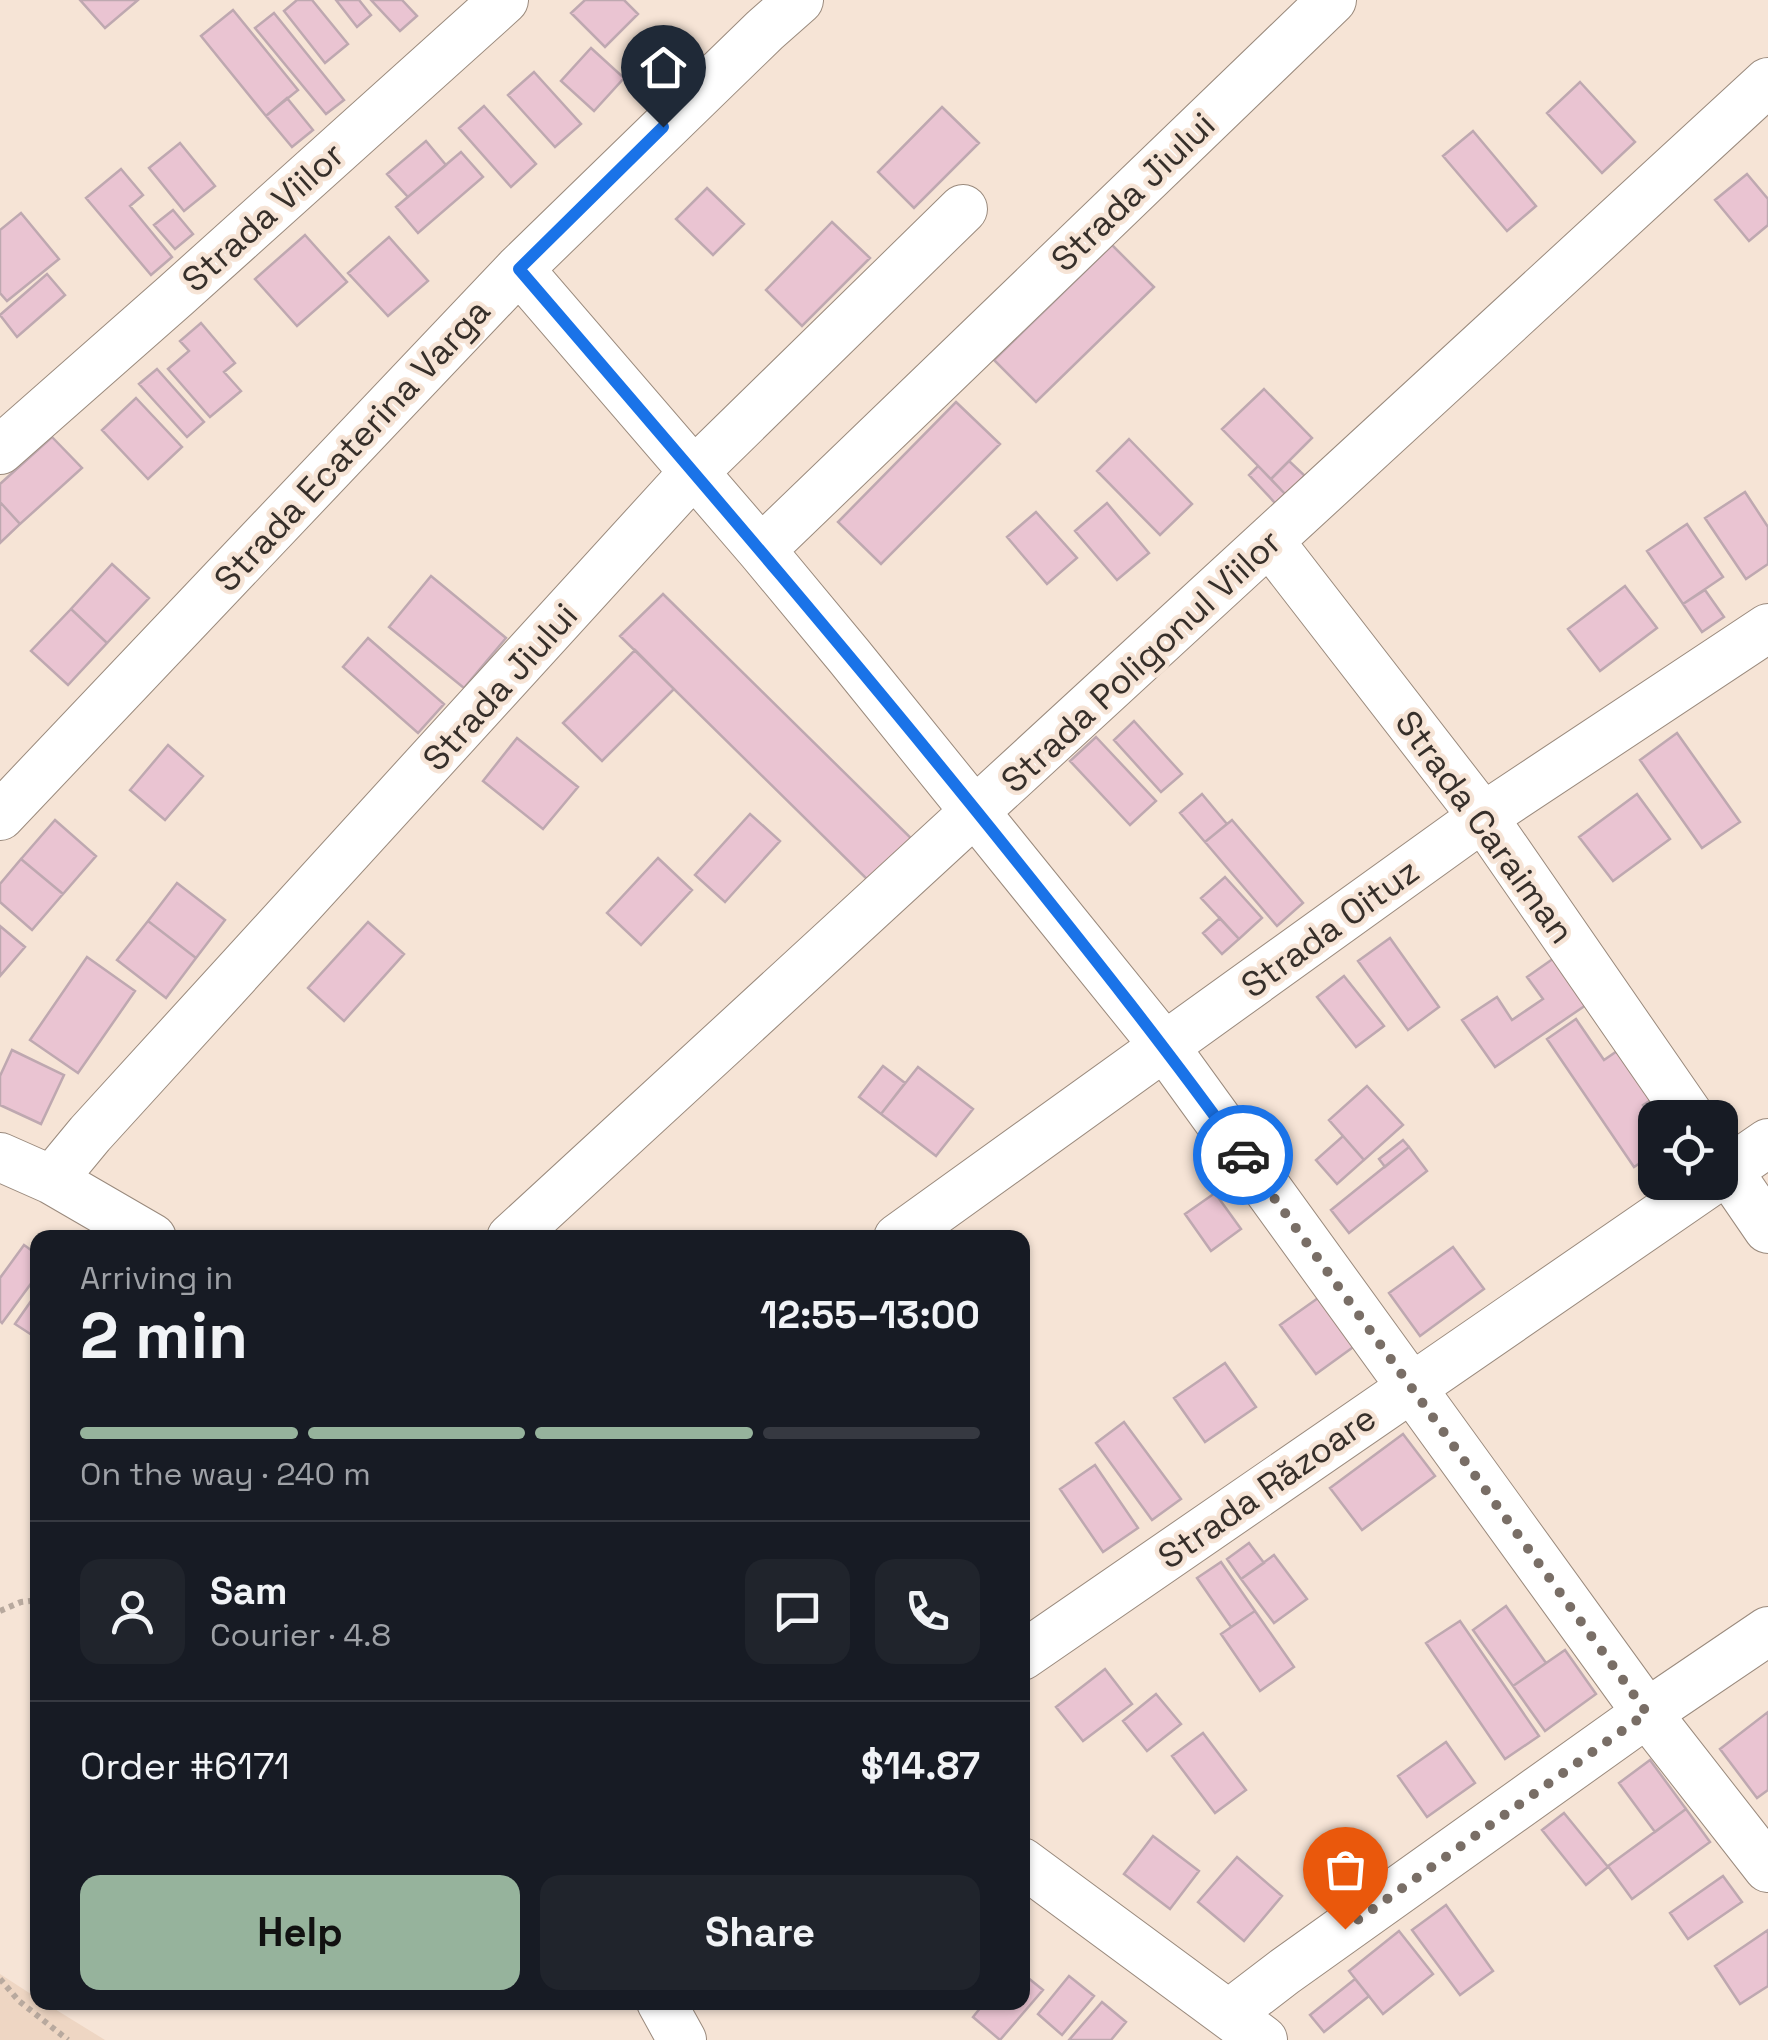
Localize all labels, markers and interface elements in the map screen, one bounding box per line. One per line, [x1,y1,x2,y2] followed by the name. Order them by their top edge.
[621,25,706,128] pin
[636,40,691,95] icon: home
[1042,103,1224,281] street label: Strada Jiului
[173,133,353,301] street label: Strada Viilor
[205,289,499,601] street label: Strada Ecaterina Varga
[992,520,1290,802] street label: Strada Poligonul Viilor
[413,594,587,780] street label: Strada Jiului
[1386,702,1584,952] street label: Strada Caraiman
[1232,849,1428,1007] street label: Strada Oituz
[1638,1100,1738,1200] map controls
[1638,1100,1738,1200] button: locate
[1193,1105,1293,1205] courier
[1216,1128,1271,1183] icon: car
[80,1258,233,1298] text: Arriving in
[760,1291,980,1339] text: 12:55–13:00
[80,1294,248,1377] text: 2 min
[1149,1395,1385,1579] street label: Strada Răzoare
[80,1454,371,1494] text: On the way · 240 m
[80,1559,185,1664] button: person
[745,1559,850,1664] button: chat
[875,1559,980,1664] button: phone
[210,1567,287,1615] text: Sam
[210,1615,391,1655] text: Courier · 4.8
[80,1742,290,1790] text: Order #6171
[861,1742,980,1790] text: $14.87
[1303,1827,1388,1930] pin
[1318,1842,1373,1897] icon: bag
[80,1875,520,1990] button: Help
[540,1875,980,1990] button: Share

